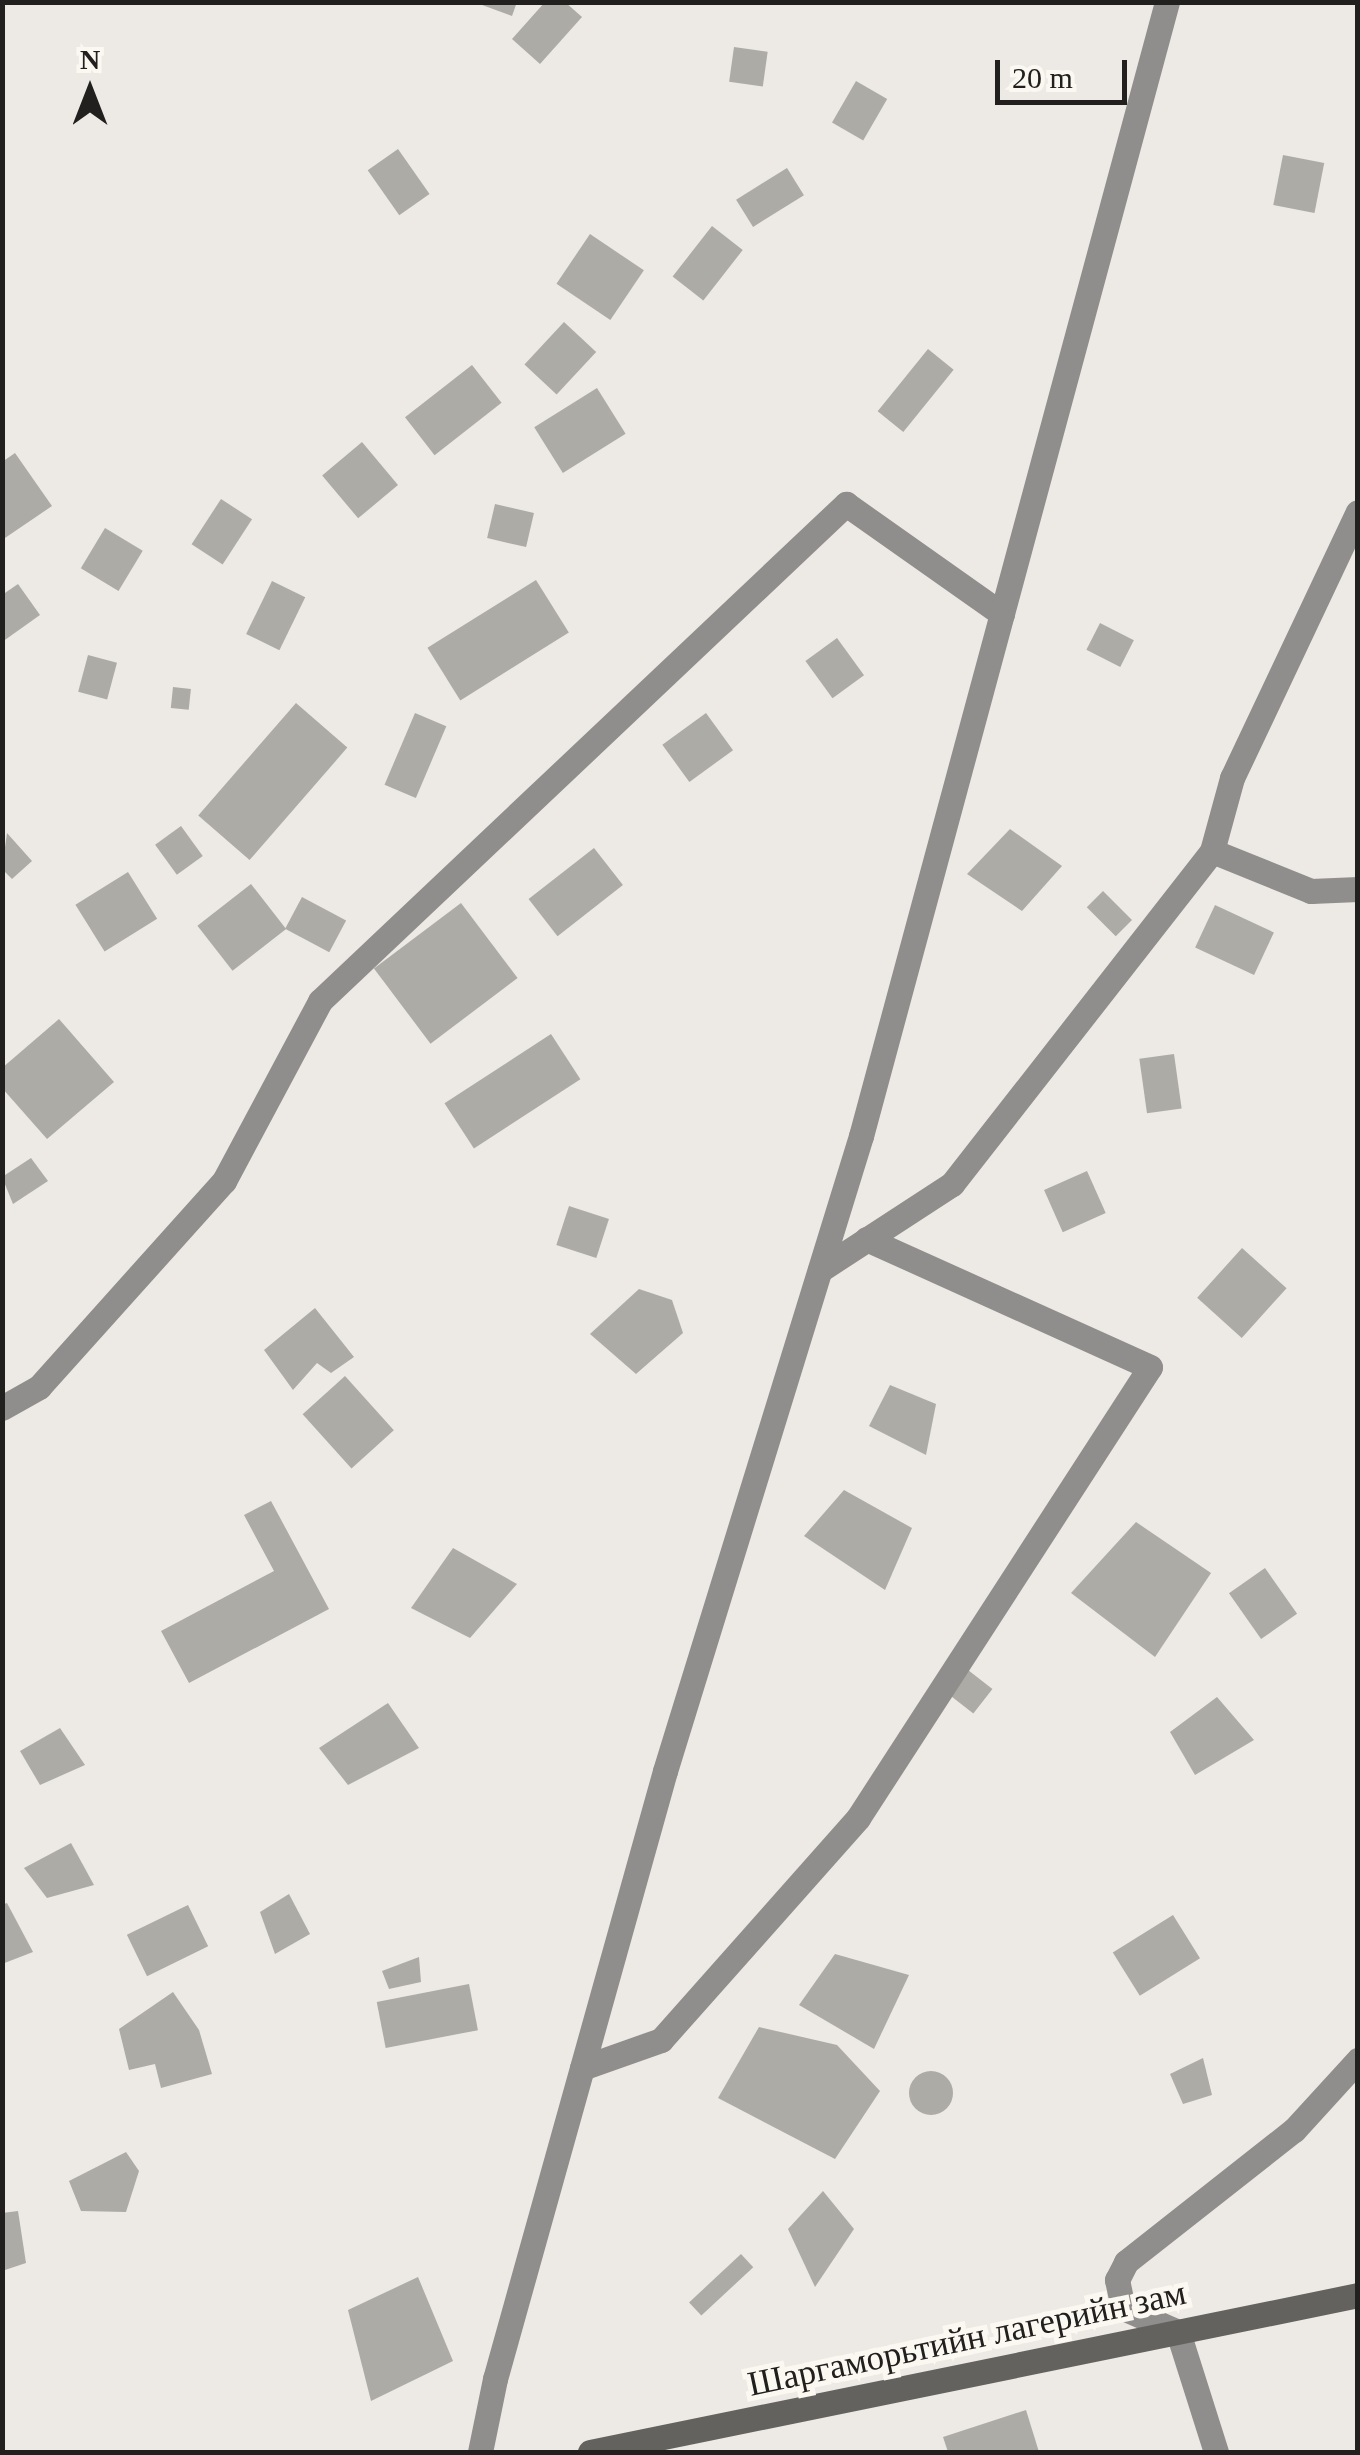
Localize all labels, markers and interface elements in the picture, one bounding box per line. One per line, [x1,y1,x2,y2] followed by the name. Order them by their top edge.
[40,40,140,140] north arrow
[1000,40,1132,102] scale bar
[80,44,100,75] text: N
[1012,61,1073,94] text: 20 m
[744,2272,1190,2406] street label: Шаргаморьтийн лагерийн зам

